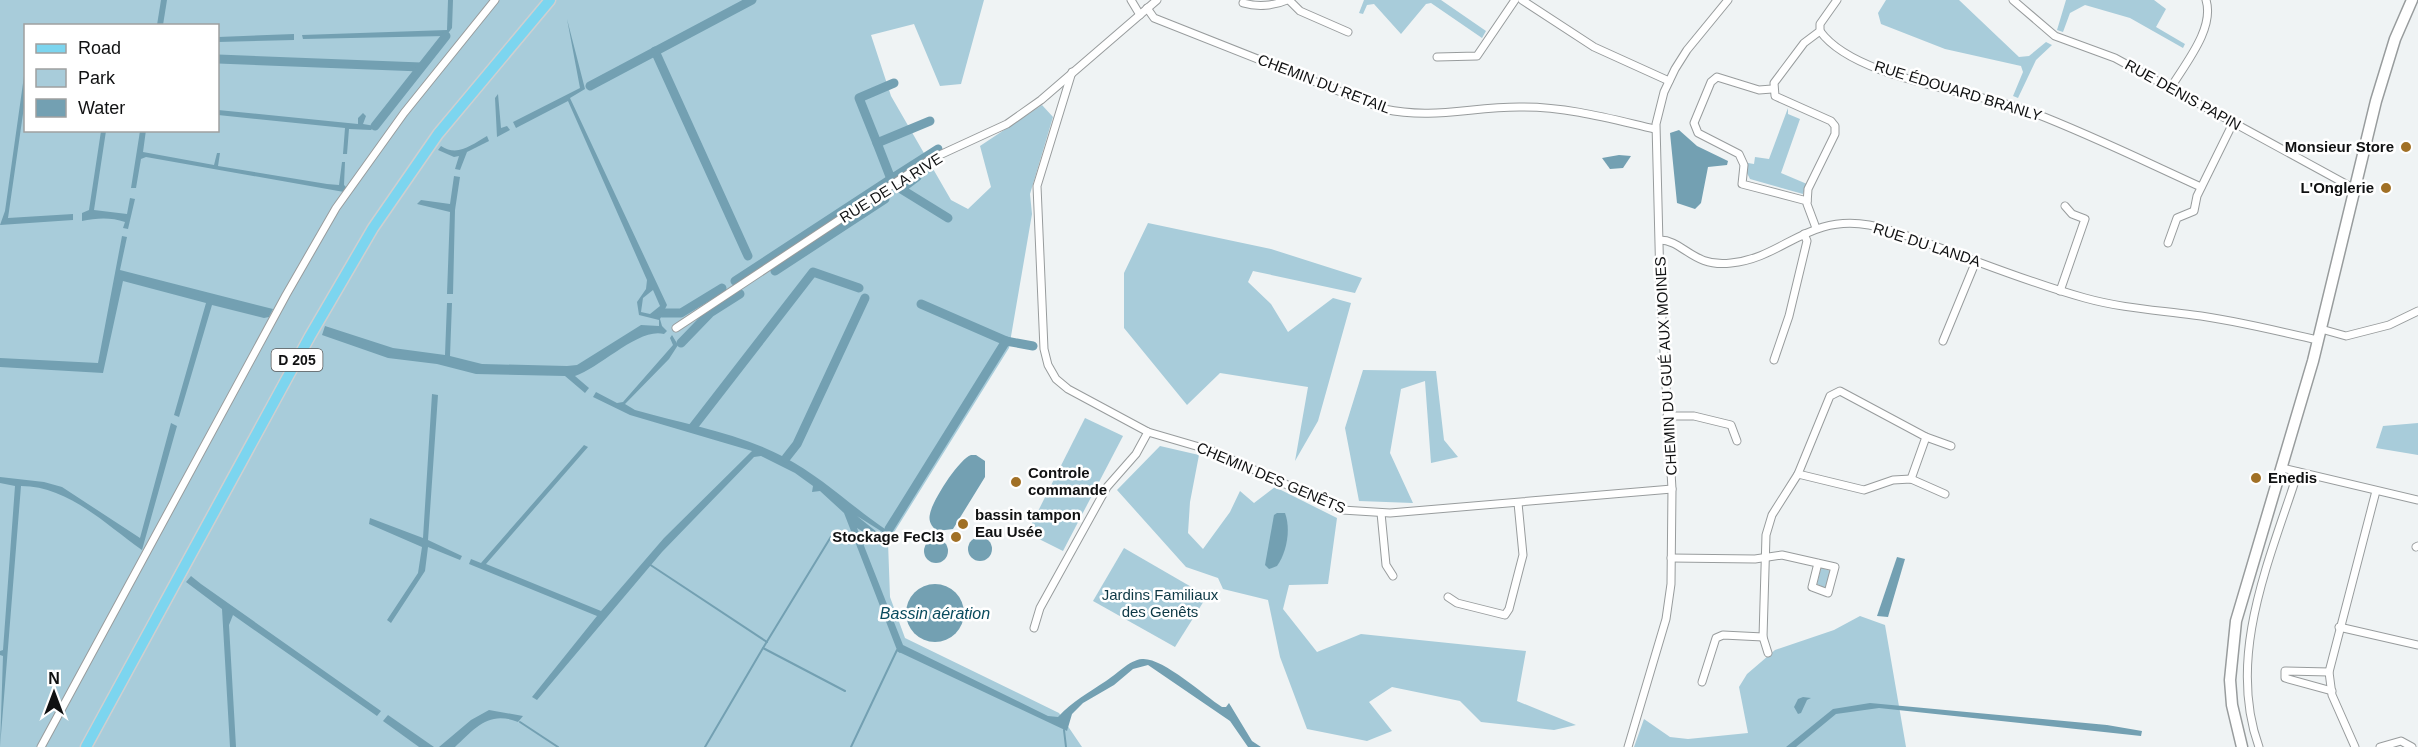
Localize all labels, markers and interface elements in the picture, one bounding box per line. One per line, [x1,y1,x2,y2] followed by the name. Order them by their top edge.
[24,24,219,132] legend
[78,38,121,58] text: Road
[1256,50,1393,117] street label: CHEMIN DU RETAIL
[2122,56,2244,133] street label: RUE DENIS PAPIN
[1872,57,2044,124] street label: RUE ÉDOUARD BRANLY
[78,68,116,88] text: Park
[78,98,125,118] text: Water
[2285,138,2394,155] place label: Monsieur Store
[2399,140,2413,154] marker: Monsieur Store
[836,149,945,226] street label: RUE DE LA RIVE
[2300,179,2374,196] place label: L'Onglerie
[2379,181,2393,195] marker: L'Onglerie
[1871,219,1983,270] street label: RUE DU LANDA
[1651,256,1680,476] street label: CHEMIN DU GUÉ AUX MOINES
[272,349,322,371] road number: D 205
[1194,438,1348,517] street label: CHEMIN DES GENÊTS
[1028,464,1107,498] place label: Controle commande
[2268,469,2317,486] place label: Enedis
[2249,471,2263,485] marker: Enedis
[1009,475,1023,489] marker: Controle commande
[975,506,1081,540] place label: bassin tampon Eau Usée
[956,517,970,531] marker: bassin tampon Eau Usée
[832,528,944,545] place label: Stockage FeCl3
[949,530,963,544] marker: Stockage FeCl3
[1102,586,1219,620] park label: Jardins Familiaux des Genêts
[880,605,990,622] water label: Bassin aération
[24,663,84,723] north arrow
[48,670,60,687] text: N

